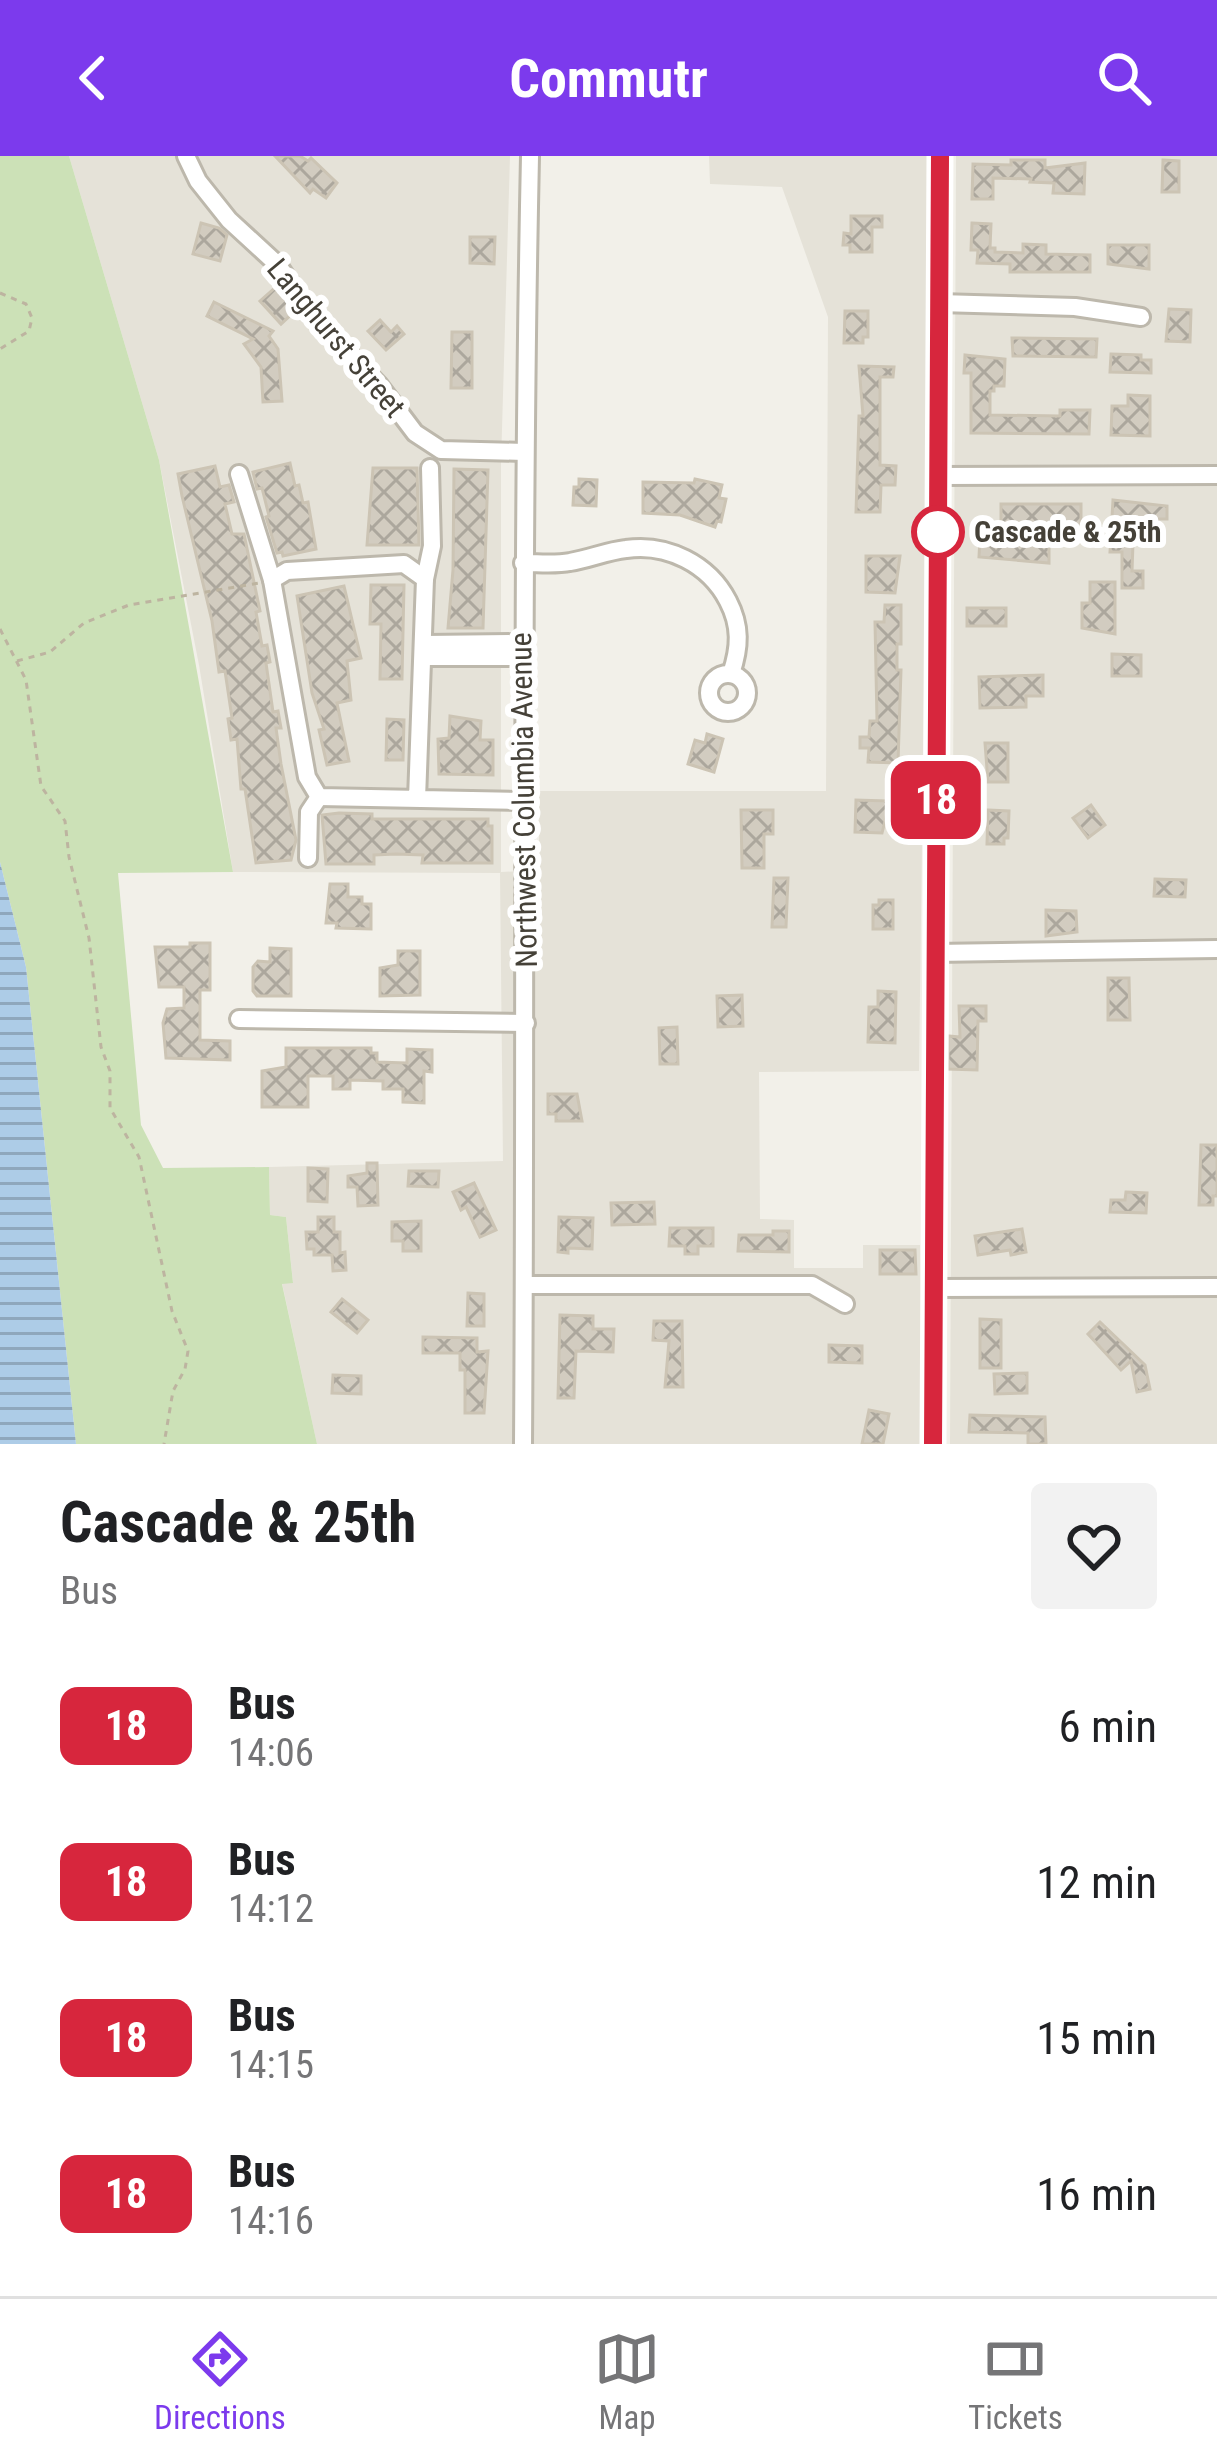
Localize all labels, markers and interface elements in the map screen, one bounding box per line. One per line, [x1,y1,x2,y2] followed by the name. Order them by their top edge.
[60,45,126,111] icon: back
[1091,45,1157,111] icon: search
[509,47,708,110] text: Commutr
[260,251,413,424] street label: Langhurst Street
[913,507,963,557] marker: Cascade & 25th
[974,514,1162,549] place label: Cascade & 25th
[503,632,544,968] street label: Northwest Columbia Avenue
[882,761,990,839] line badge: 18
[915,775,957,824] text: 18
[1031,1483,1157,1609] button: heart
[60,1489,416,1556] text: Cascade & 25th
[60,1568,118,1614] text: Bus
[228,1677,296,1730] text: Bus
[1058,1700,1157,1753] text: 6 min
[105,1701,147,1750] text: 18
[228,1730,314,1776] text: 14:06
[228,1833,296,1886] text: Bus
[1036,1856,1157,1909] text: 12 min
[105,1857,147,1906] text: 18
[228,1886,314,1932] text: 14:12
[228,1989,296,2042] text: Bus
[1036,2012,1157,2065] text: 15 min
[105,2013,147,2062] text: 18
[228,2042,314,2088] text: 14:15
[228,2145,296,2198] text: Bus
[1036,2168,1157,2221] text: 16 min
[105,2169,147,2218] text: 18
[228,2198,314,2244] text: 14:16
[154,2326,286,2437] tab: Directions
[594,2326,660,2437] tab: Map
[968,2326,1063,2437] tab: Tickets

